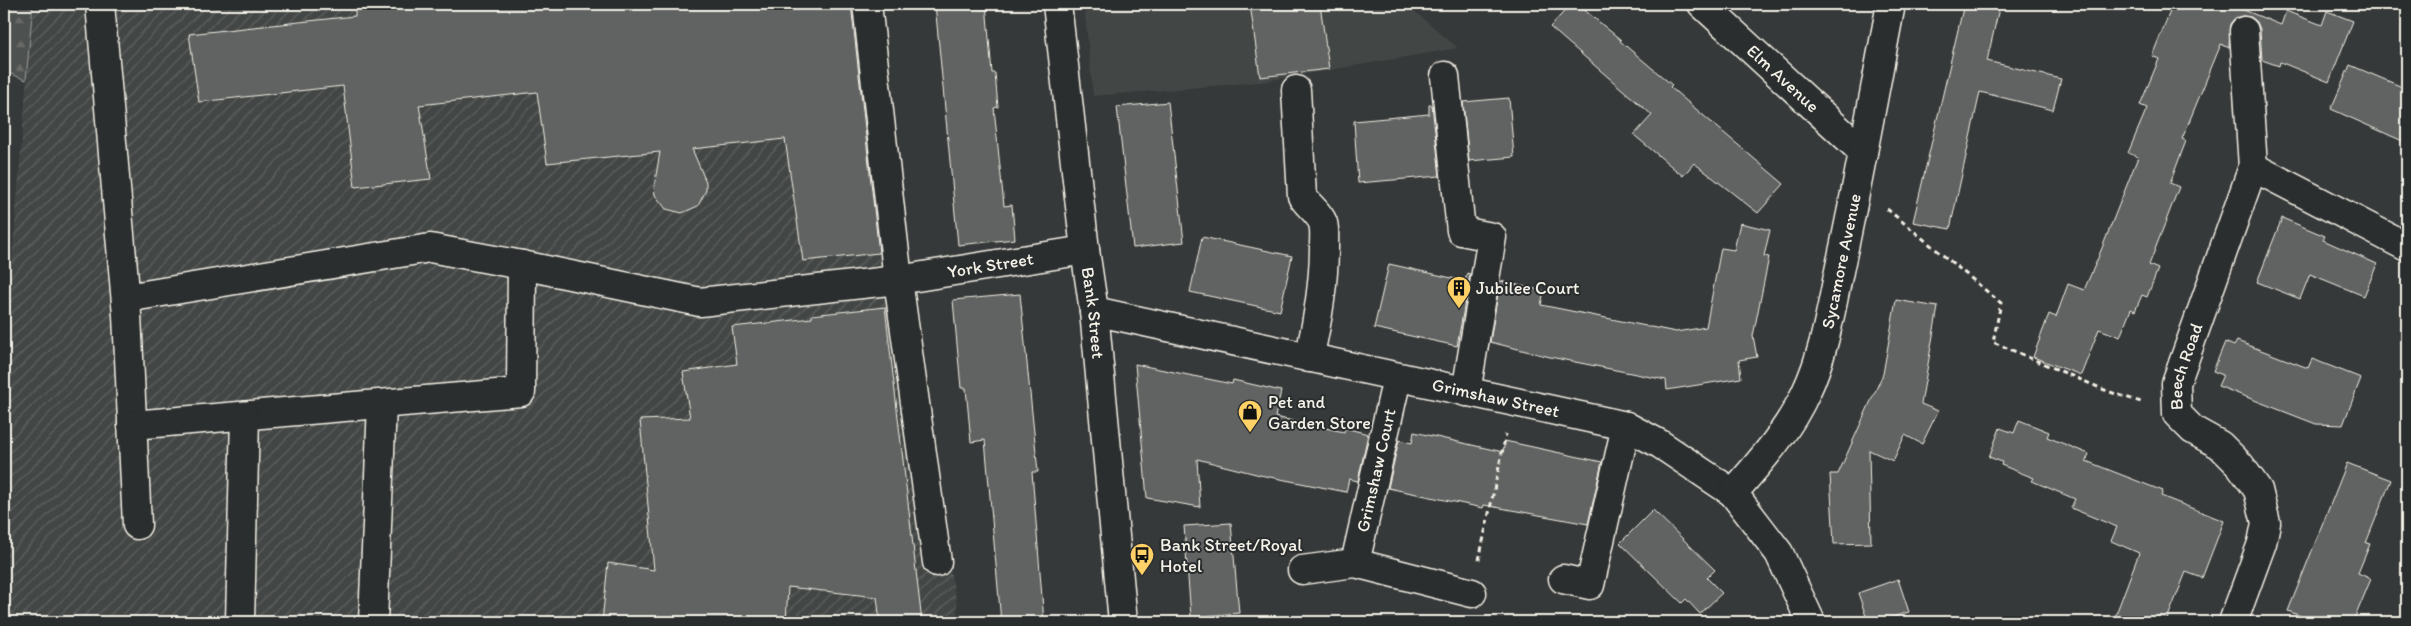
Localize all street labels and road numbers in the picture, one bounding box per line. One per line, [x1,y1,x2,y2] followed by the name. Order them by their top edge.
[1742,40,1824,117] street label: Elm Avenue
[1816,192,1866,331] street label: Sycamore Avenue
[946,247,1035,283] street label: York Street
[1077,265,1109,360] street label: Bank Street
[2165,320,2208,410] street label: Beech Road
[1430,373,1562,422] street label: Grimshaw Street
[1351,406,1401,534] street label: Grimshaw Court

